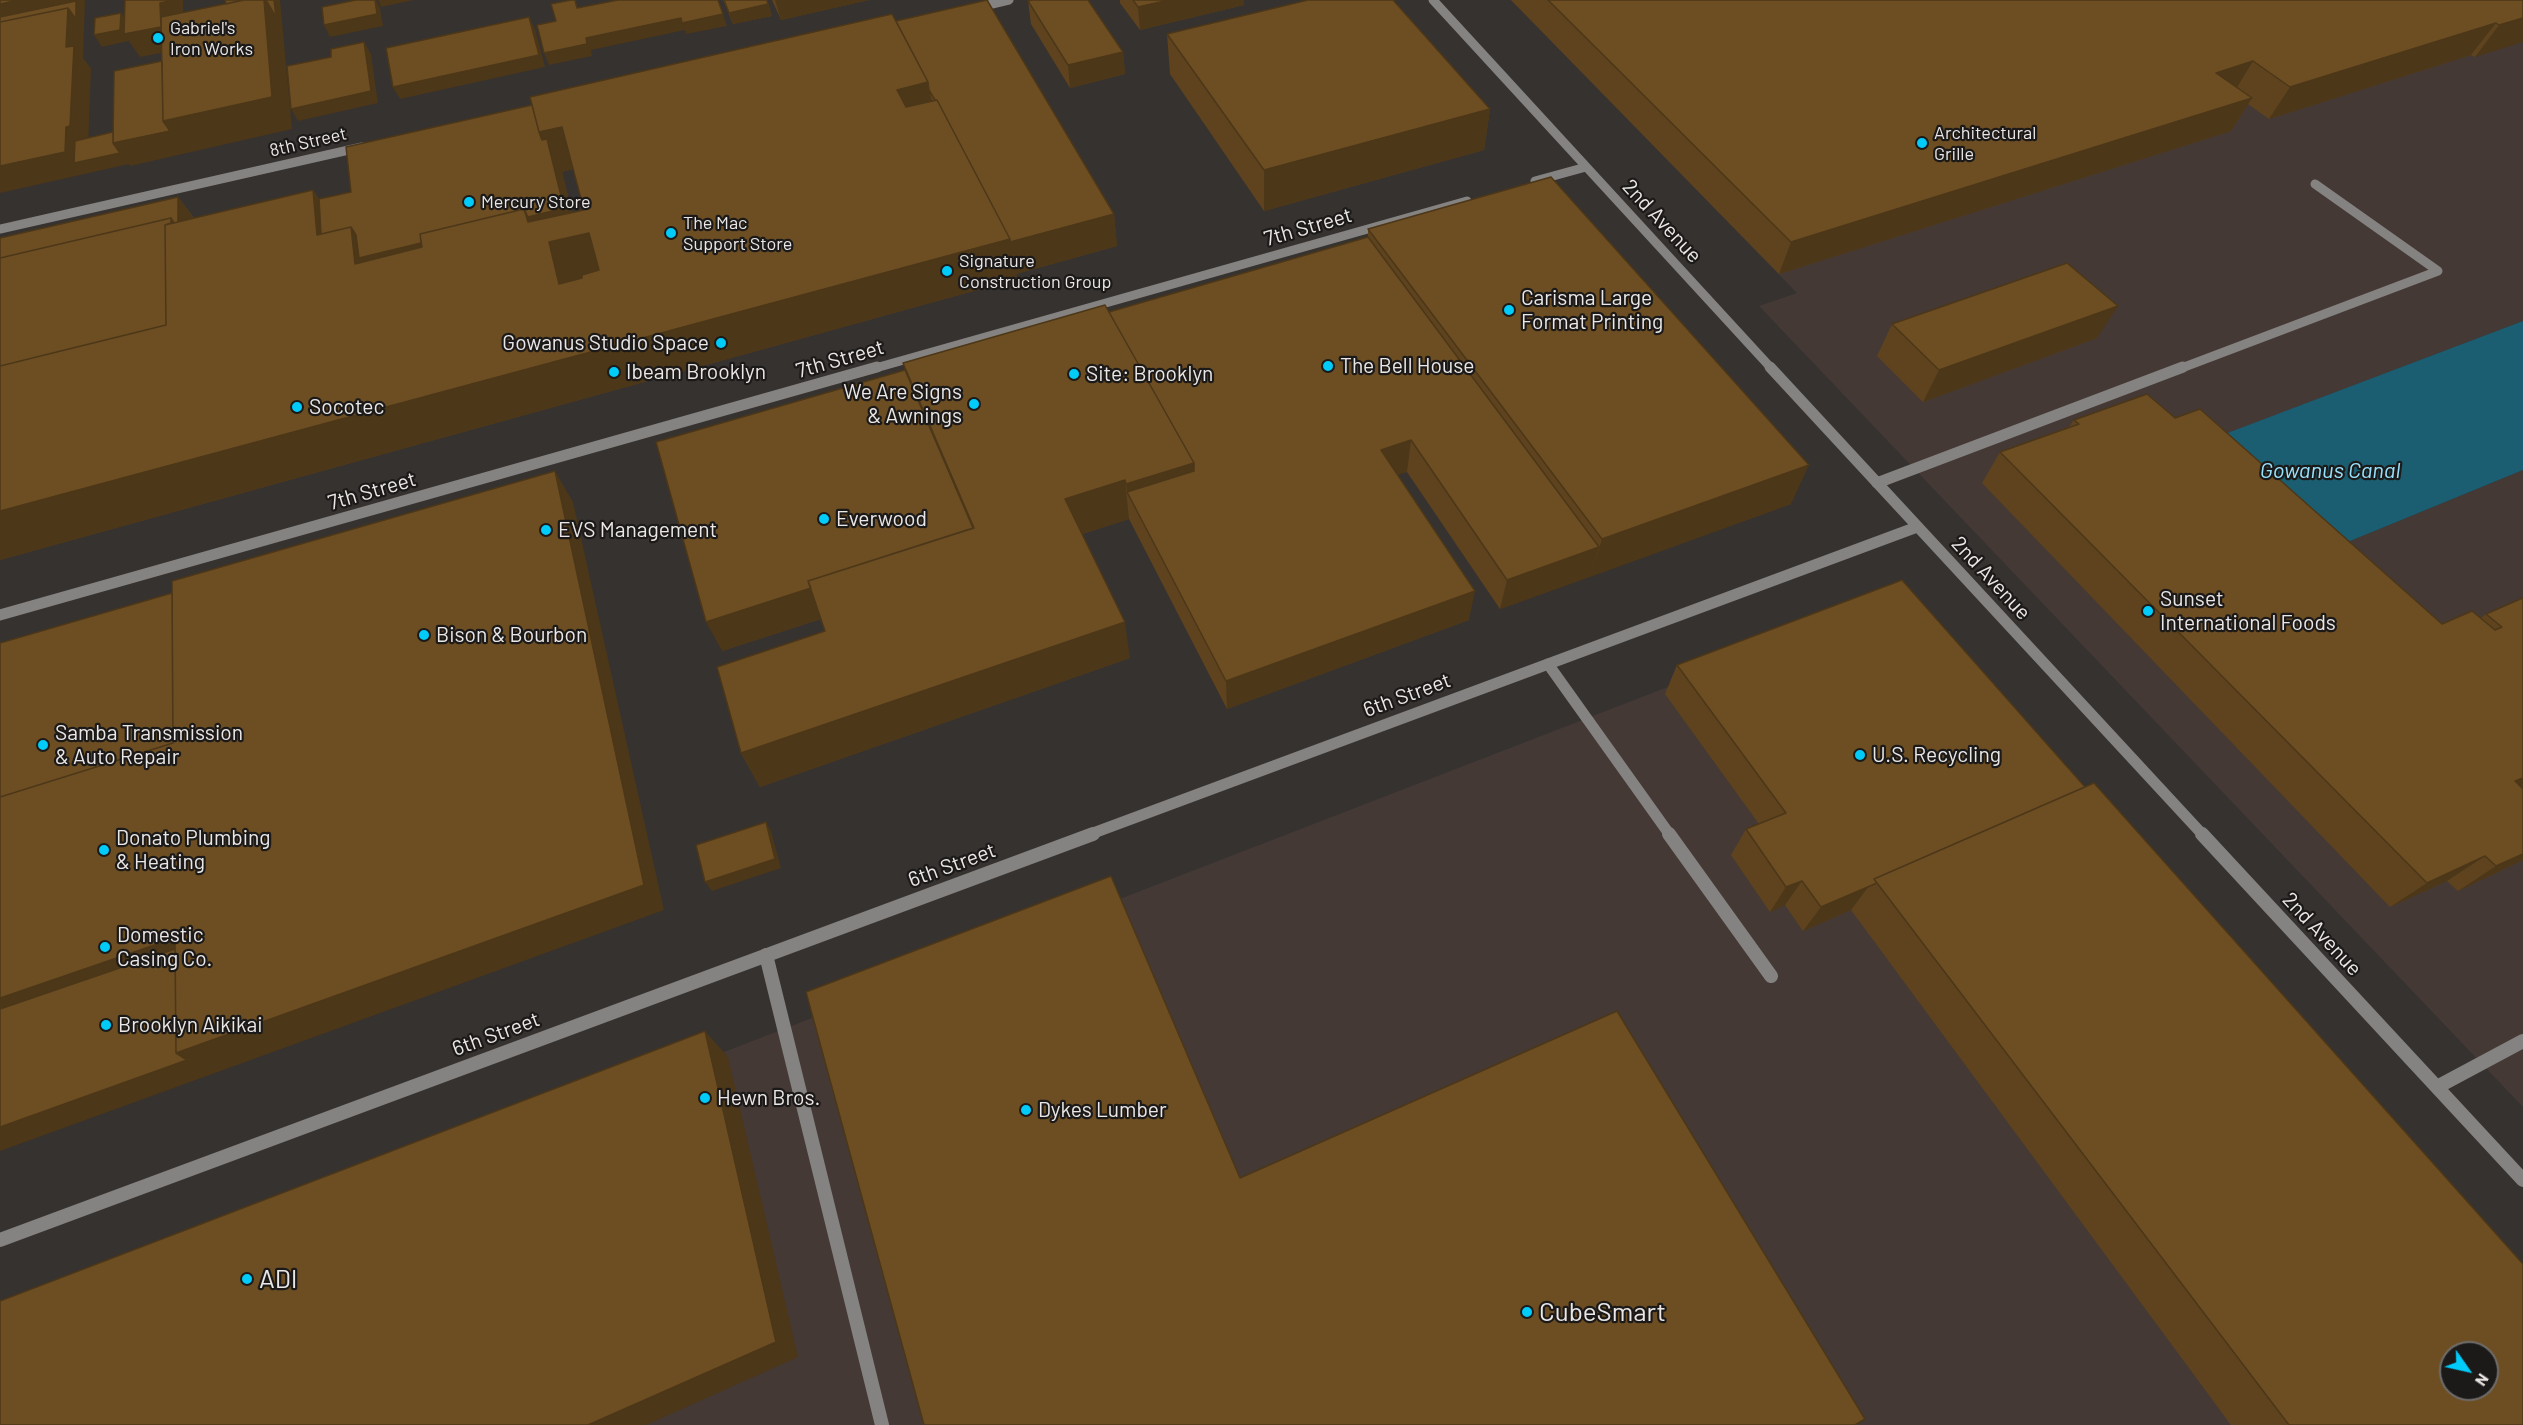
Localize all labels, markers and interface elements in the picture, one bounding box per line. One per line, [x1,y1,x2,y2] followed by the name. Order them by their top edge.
[170,17,253,60] place label: Gabriel's Iron Works
[151,31,165,45] marker: Gabriel's Iron Works
[1934,122,2036,164] place label: Architectural Grille
[267,123,349,161] street label: 8th Street
[1915,136,1929,150] marker: Architectural Grille
[1617,174,1707,268] street label: 2nd Avenue
[481,191,591,213] place label: Mercury Store
[462,195,476,209] marker: Mercury Store
[1261,202,1355,252] street label: 7th Street
[683,212,792,254] place label: The Mac Support Store
[664,226,678,240] marker: The Mac Support Store
[959,250,1111,292] place label: Signature Construction Group
[940,264,954,278] marker: Signature Construction Group
[1521,285,1663,335] place label: Carisma Large Format Printing
[1502,303,1516,317] marker: Carisma Large Format Printing
[502,330,709,356] place label: Gowanus Studio Space
[793,334,887,384] street label: 7th Street
[714,336,728,350] marker: Gowanus Studio Space
[1340,353,1474,379] place label: The Bell House
[626,359,766,385] place label: Ibeam Brooklyn
[1321,359,1335,373] marker: The Bell House
[1086,361,1213,387] place label: Site: Brooklyn
[607,365,621,379] marker: Ibeam Brooklyn
[1067,367,1081,381] marker: Site: Brooklyn
[843,379,962,429] place label: We Are Signs & Awnings
[309,394,384,420] place label: Socotec
[967,397,981,411] marker: We Are Signs & Awnings
[290,400,304,414] marker: Socotec
[2260,458,2400,484] water label: Gowanus Canal
[325,466,419,516] street label: 7th Street
[836,506,927,532] place label: Everwood
[817,512,831,526] marker: Everwood
[558,517,717,543] place label: EVS Management
[539,523,553,537] marker: EVS Management
[1946,531,2036,625] street label: 2nd Avenue
[2160,586,2336,636] place label: Sunset International Foods
[2141,604,2155,618] marker: Sunset International Foods
[436,622,587,648] place label: Bison & Bourbon
[417,628,431,642] marker: Bison & Bourbon
[1360,668,1454,722] street label: 6th Street
[55,720,243,770] place label: Samba Transmission & Auto Repair
[36,738,50,752] marker: Samba Transmission & Auto Repair
[1872,742,2001,768] place label: U.S. Recycling
[1853,748,1867,762] marker: U.S. Recycling
[116,825,271,875] place label: Donato Plumbing & Heating
[905,838,999,892] street label: 6th Street
[97,843,111,857] marker: Donato Plumbing & Heating
[2277,887,2367,981] street label: 2nd Avenue
[117,922,212,972] place label: Domestic Casing Co.
[98,940,112,954] marker: Domestic Casing Co.
[449,1007,543,1061] street label: 6th Street
[118,1012,263,1038] place label: Brooklyn Aikikai
[99,1018,113,1032] marker: Brooklyn Aikikai
[717,1085,820,1111] place label: Hewn Bros.
[698,1091,712,1105] marker: Hewn Bros.
[1038,1097,1167,1123] place label: Dykes Lumber
[1019,1103,1033,1117] marker: Dykes Lumber
[259,1263,298,1295] place label: ADI
[240,1272,254,1286] marker: ADI
[1539,1296,1666,1328] place label: CubeSmart
[1520,1305,1534,1319] marker: CubeSmart
[2439,1341,2499,1401] north arrow
[2472,1370,2494,1390] text: N

